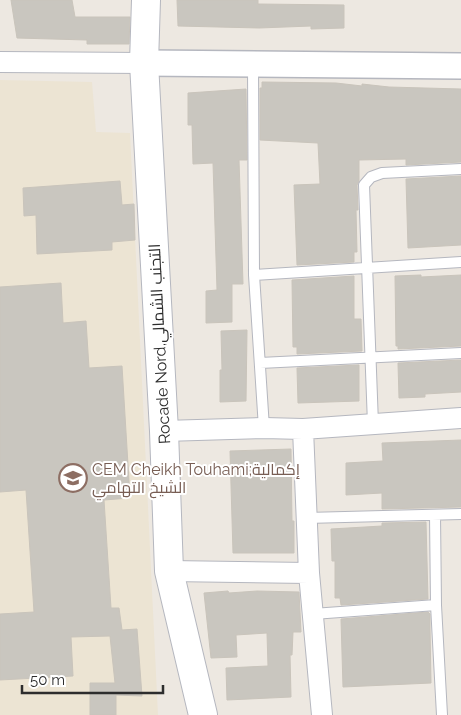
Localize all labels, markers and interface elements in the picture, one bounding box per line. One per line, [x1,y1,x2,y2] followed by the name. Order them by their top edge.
[145,243,178,445] street label: Rocade Nord,التجنب الشمالي
[92,460,300,501] place label: CEM Cheikh Touhami;إكمالية الشيخ التهامي
[58,463,88,493] school or university icon: CEM Cheikh Touhami;إكمالية الشيخ التهامي
[22,662,164,694] scale bar
[30,671,65,689] text: 50 m

